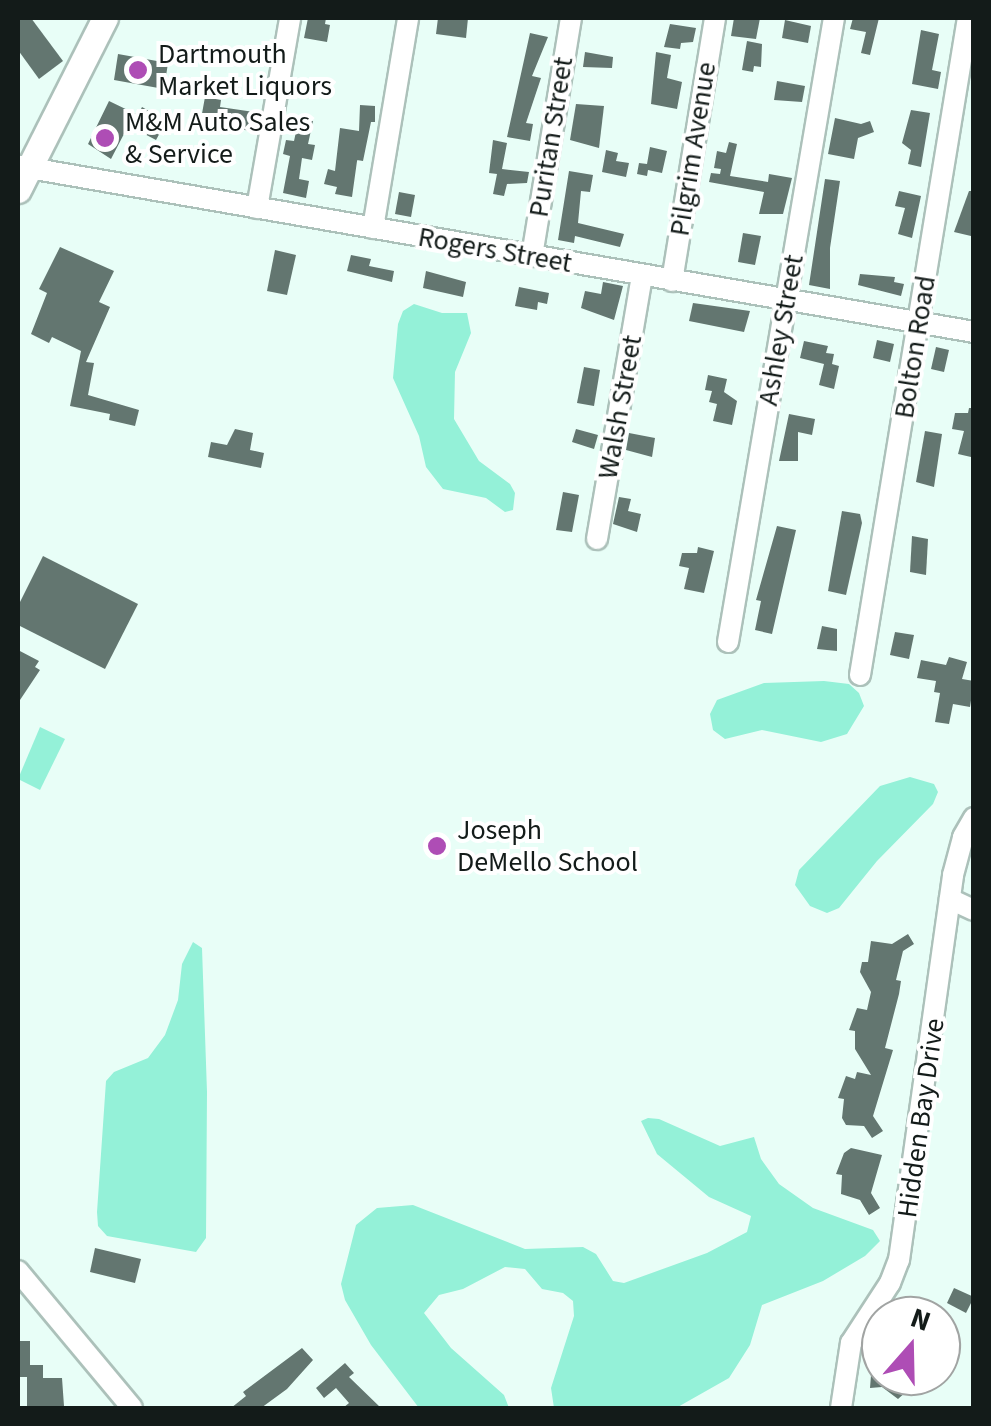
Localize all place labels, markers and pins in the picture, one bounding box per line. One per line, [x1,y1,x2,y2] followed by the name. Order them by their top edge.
[158,37,332,103] place label: Dartmouth Market Liquors
[127,59,149,81] marker: Dartmouth Market Liquors
[125,105,310,171] place label: M&M Auto Sales & Service
[94,127,116,149] marker: M&M Auto Sales & Service
[457,813,638,879] place label: Joseph DeMello School
[426,835,448,857] marker: Joseph DeMello School

